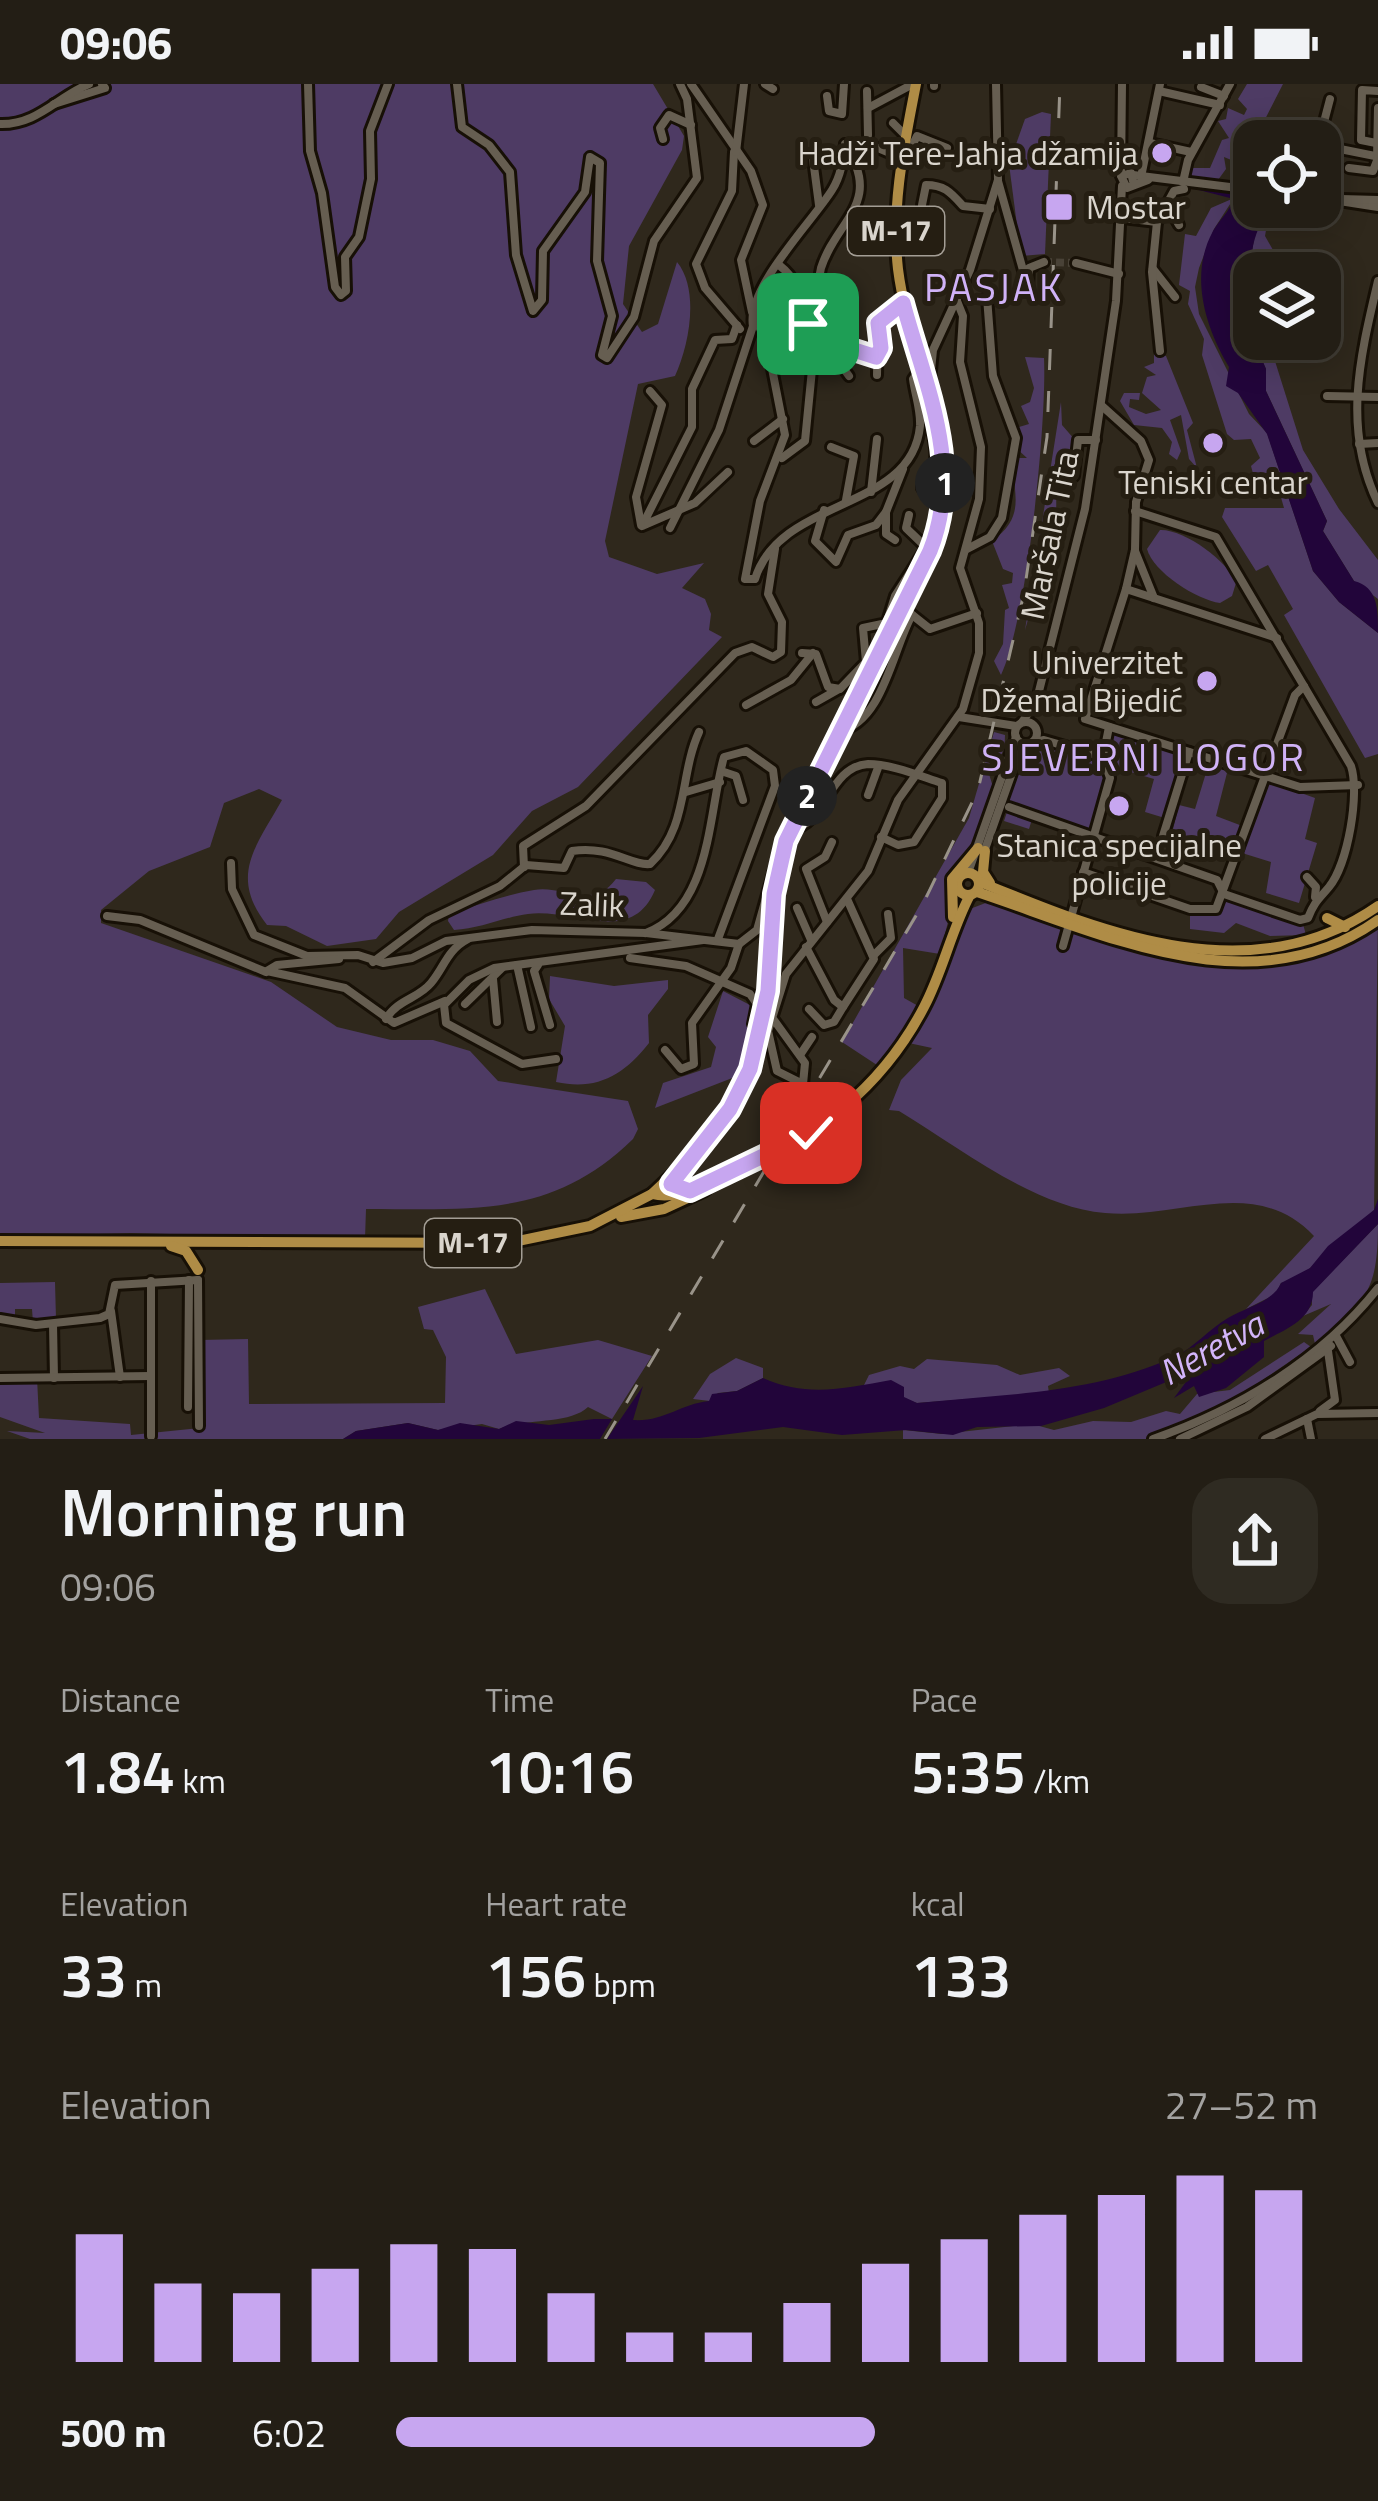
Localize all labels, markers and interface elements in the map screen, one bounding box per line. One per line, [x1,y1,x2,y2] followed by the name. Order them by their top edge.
[60,8,172,76] text: 09:06
[1233,120,1341,360] map controls
[1233,120,1341,228] button: locate
[798,128,1138,178] place label: Hadži Tere-Jahja džamija
[1149,140,1175,166] marker: Hadži Tere-Jahja džamija
[1086,182,1186,232] place label: Mostar
[1043,191,1075,223] marker: Mostar
[848,207,944,255] road number: M-17
[1233,252,1341,360] button: layers
[924,257,1064,316] district label: PASJAK
[757,273,859,375] pin
[775,291,841,357] icon: arrive
[1200,430,1226,456] marker: Teniski centar
[1007,446,1091,624] street label: Maršala Tita
[915,453,975,513] pin: 1
[1118,457,1308,507] place label: Teniski centar
[936,458,954,508] text: 1
[981,637,1183,725] place label: Univerzitet Džemal Bijedić
[1194,668,1220,694] marker: Univerzitet Džemal Bijedić
[981,727,1307,786] district label: SJEVERNI LOGOR
[777,766,837,826] pin: 2
[798,771,816,821] text: 2
[1106,793,1132,819] marker: Stanica specijalne policije
[996,820,1242,908] place label: Stanica specijalne policije
[559,878,625,930] street label: Zalik
[760,1082,862,1184] pin
[778,1100,844,1166] icon: check
[425,1219,521,1267] road number: M-17
[1148,1295,1275,1399] water label: Neretva
[60,1461,407,1562] text: Morning run
[1192,1478,1318,1604] button: share
[60,1557,156,1616] text: 09:06
[60,1675,181,1725] text: Distance
[485,1675,554,1725] text: Time
[911,1675,977,1725] text: Pace
[60,1725,175,1816] text: 1.84
[485,1725,634,1816] text: 10:16
[911,1725,1026,1816] text: 5:35
[175,1756,226,1806] text: km
[1026,1756,1090,1806] text: /km
[60,1879,188,1929] text: Elevation
[485,1879,627,1929] text: Heart rate
[911,1879,965,1929] text: kcal
[60,1929,127,2020] text: 33
[485,1929,586,2020] text: 156
[911,1929,1011,2020] text: 133
[127,1960,162,2010] text: m
[586,1960,656,2010] text: bpm
[60,2075,212,2134] text: Elevation
[1165,2075,1318,2134] text: 27–52 m
[60,2403,167,2462] text: 500 m
[252,2403,326,2462] text: 6:02

